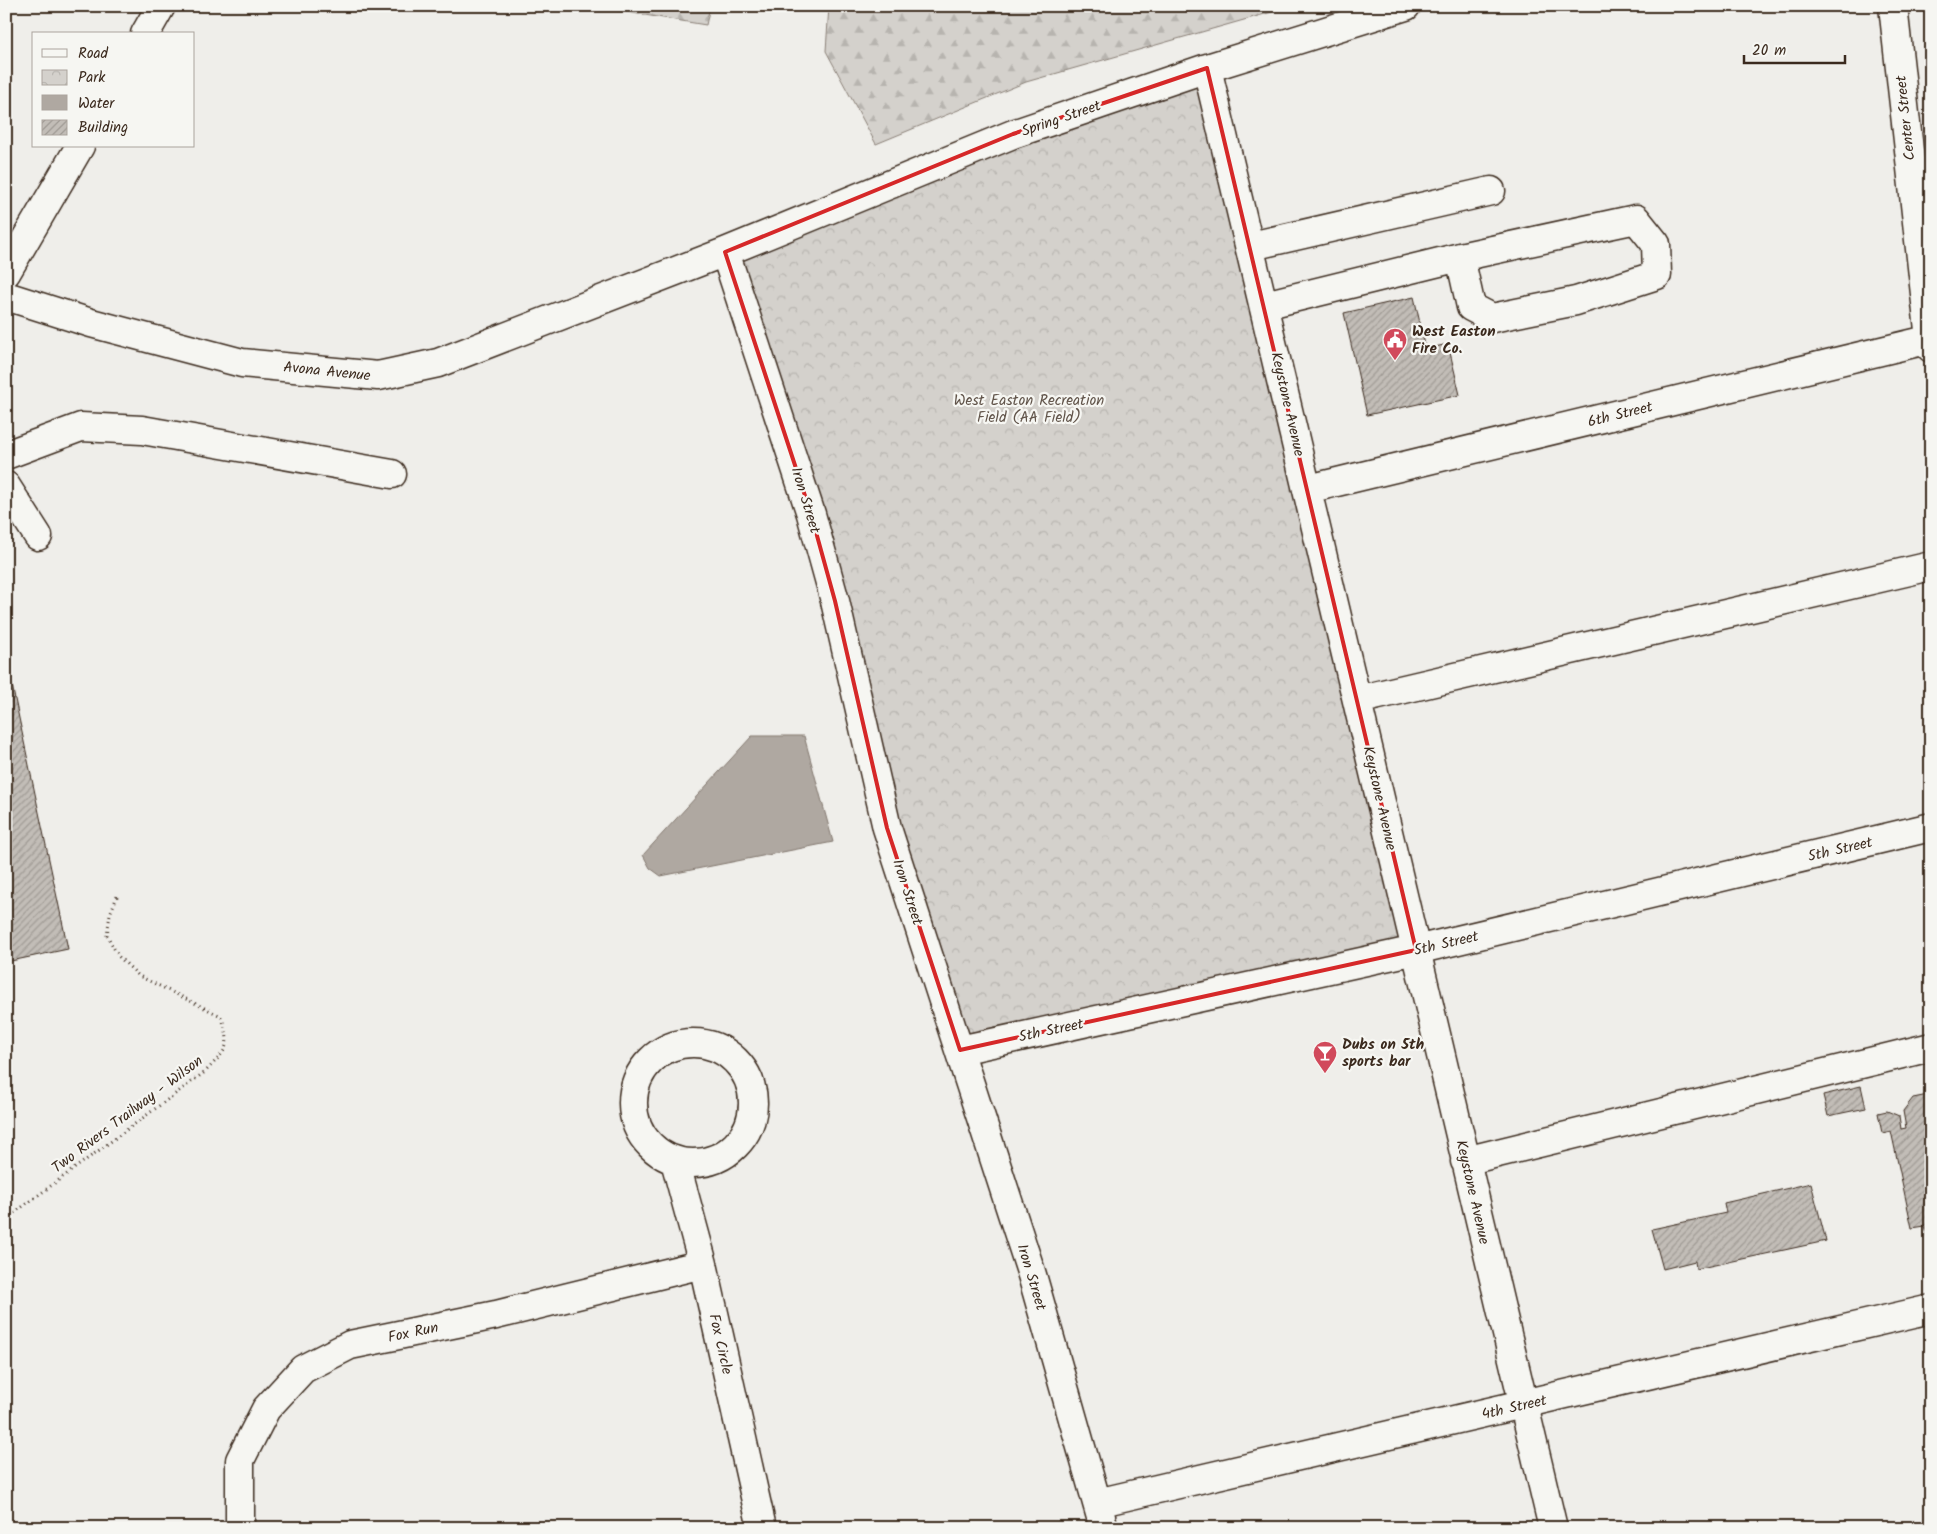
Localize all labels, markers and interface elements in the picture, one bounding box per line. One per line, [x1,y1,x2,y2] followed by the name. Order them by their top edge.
[32,32,195,148] legend
[1744,32,1846,64] scale bar
[1752,39,1786,63] text: 20 m
[78,42,109,66] text: Road
[78,66,106,90] text: Park
[1890,74,1922,162] street label: Center Street
[78,92,115,116] text: Water
[1018,94,1105,144] street label: Spring Street
[78,116,128,140] text: Building
[1412,320,1495,361] place label: West Easton Fire Co.
[1382,327,1408,361] public building icon: West Easton Fire Co.
[1263,350,1311,459] street label: Keystone Avenue
[282,355,372,389] street label: Avona Avenue
[954,389,1104,430] park label: West Easton Recreation Field (AA Field)
[1585,395,1655,435] street label: 6th Street
[784,464,827,537] street label: Iron Street
[1355,744,1403,853] street label: Keystone Avenue
[1805,831,1875,869] street label: 5th Street
[885,856,929,929] street label: Iron Street
[1411,925,1481,963] street label: 5th Street
[1016,1012,1086,1050] street label: 5th Street
[1342,1033,1424,1074] place label: Dubs on 5th sports bar
[1312,1040,1338,1074] bar icon: Dubs on 5th sports bar
[47,1050,208,1180] street label: Two Rivers Trailway - Wilson
[1448,1138,1496,1247] street label: Keystone Avenue
[1010,1241,1053,1314] street label: Iron Street
[701,1311,739,1377] street label: Fox Circle
[386,1316,441,1350] street label: Fox Run
[1479,1389,1549,1427] street label: 4th Street

